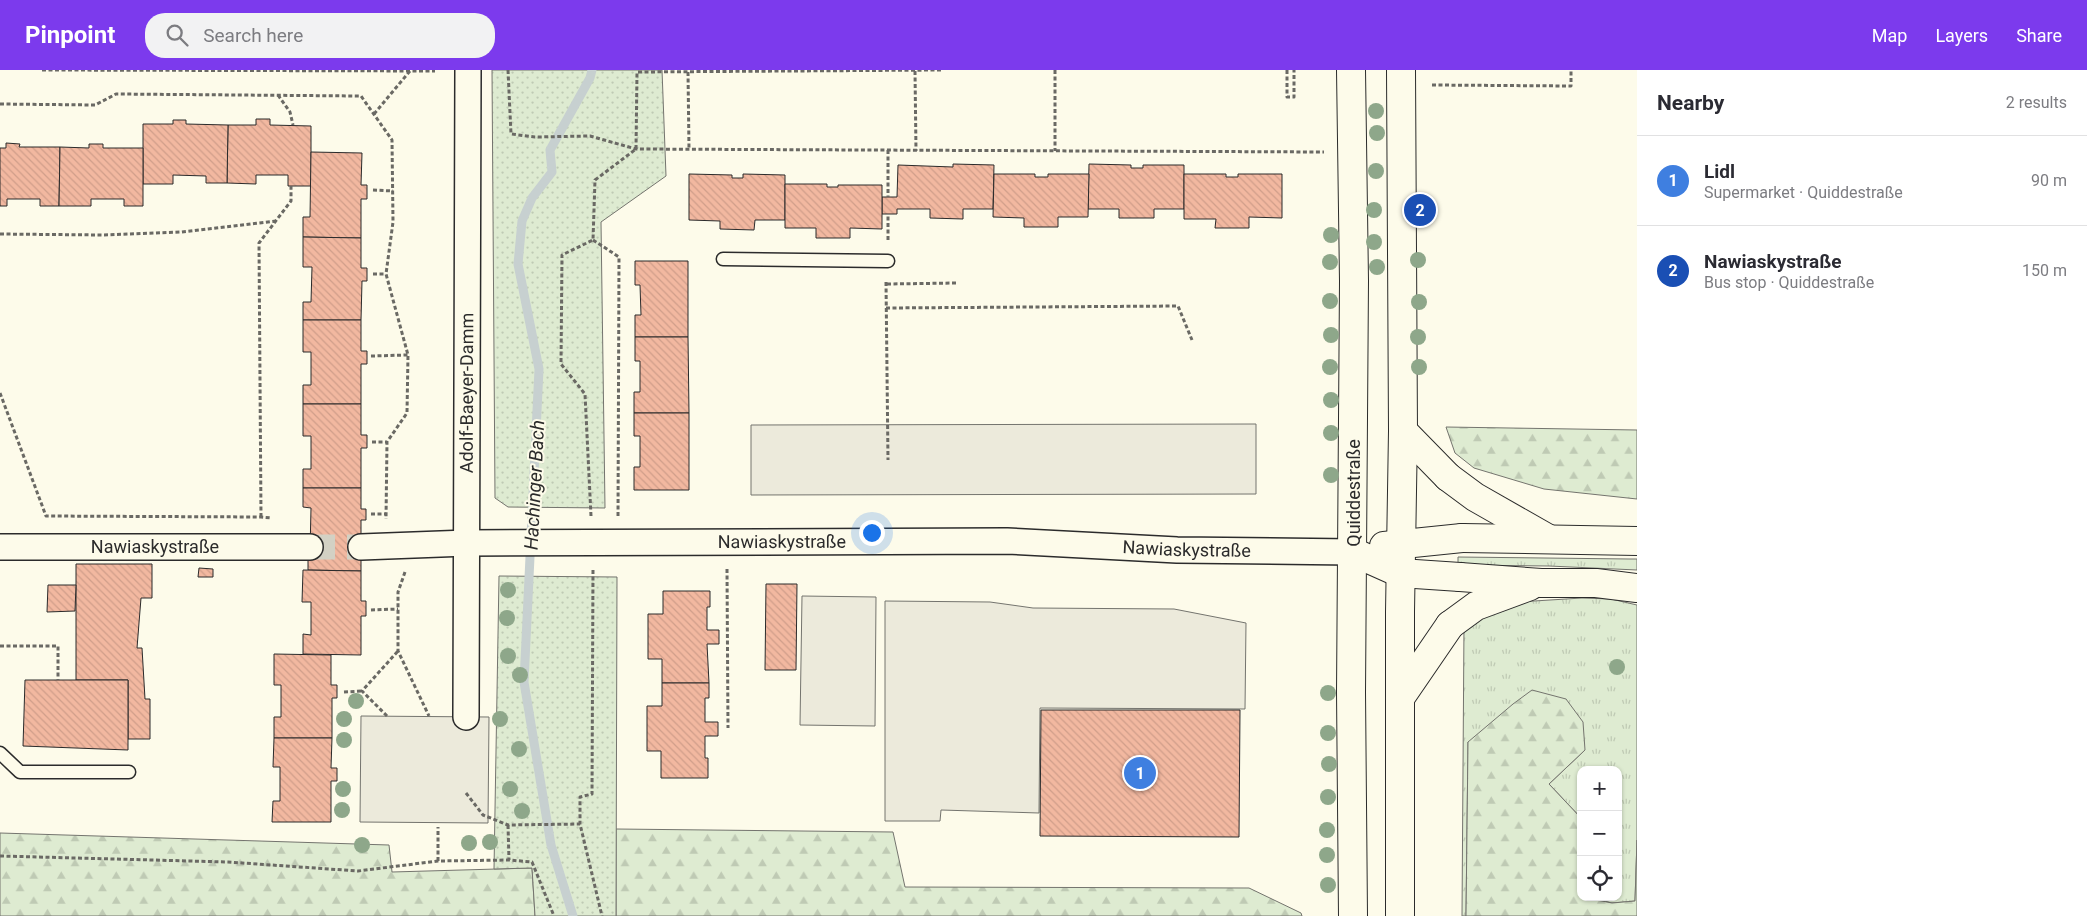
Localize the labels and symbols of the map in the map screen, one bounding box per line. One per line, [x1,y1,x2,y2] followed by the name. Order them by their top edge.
[1404,191,1436,229] pin: 2
[456,313,477,473] street label: Adolf-Baeyer-Damm
[520,420,549,551] water label: Hachinger Bach
[1343,439,1364,547] street label: Quiddestraße
[859,520,885,546] your location
[718,531,846,552] street label: Nawiaskystraße
[91,536,219,557] street label: Nawiaskystraße
[1122,536,1251,561] street label: Nawiaskystraße
[1124,754,1156,792] pin: 1

